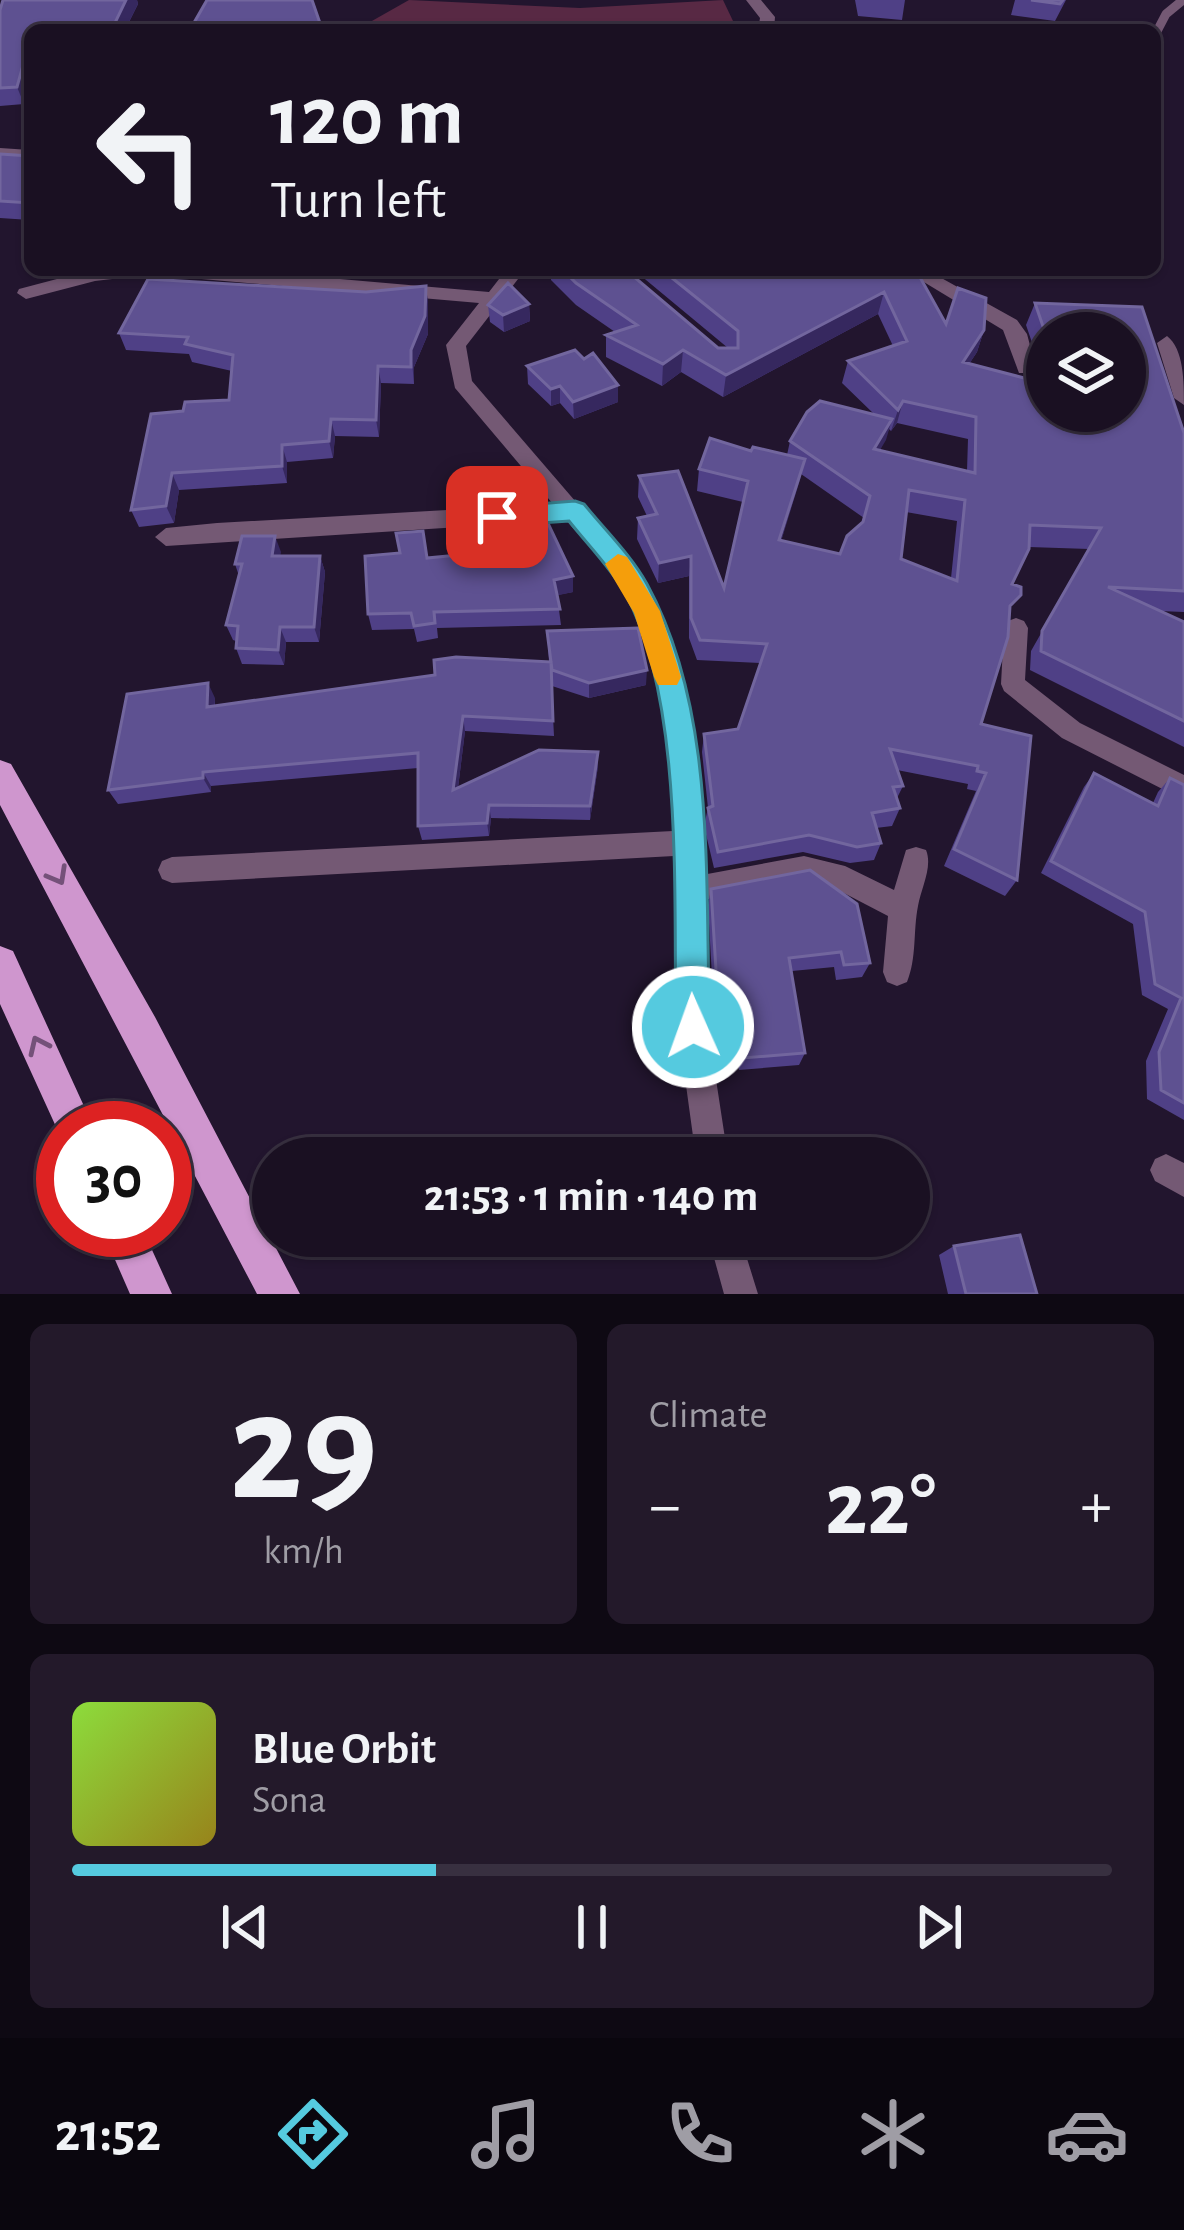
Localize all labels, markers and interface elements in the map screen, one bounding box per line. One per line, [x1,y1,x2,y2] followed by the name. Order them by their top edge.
[72,72,228,228] icon: left
[270,76,464,160] text: 120 m
[270,174,446,228] text: Turn left
[1026,312,1146,432] map controls
[1026,312,1146,432] button: layers
[446,466,548,568] pin
[464,484,530,550] icon: arrive
[43,863,66,885] one-way arrow
[630,964,756,1090] position arrow
[28,1036,52,1058] one-way arrow
[36,1101,192,1257] speed limit sign: 30
[424,1174,758,1219] text: 21:53 · 1 min · 140 m
[229,1372,378,1528] text: 29
[649,1396,767,1435] text: Climate
[825,1461,936,1551] text: 22°
[649,1473,681,1539] text: −
[1080,1473,1112,1539] text: +
[263,1532,344,1571] text: km/h
[252,1727,436,1772] text: Blue Orbit
[252,1781,327,1820] text: Sona
[212,1894,278,1960] icon: previous
[559,1894,625,1960] icon: pause
[906,1894,972,1960] icon: next
[271,2092,355,2176] icon: directions
[464,2092,548,2176] icon: music
[658,2092,742,2176] icon: phone
[851,2092,935,2176] icon: climate
[1045,2092,1129,2176] icon: car
[55,2107,161,2161] text: 21:52

